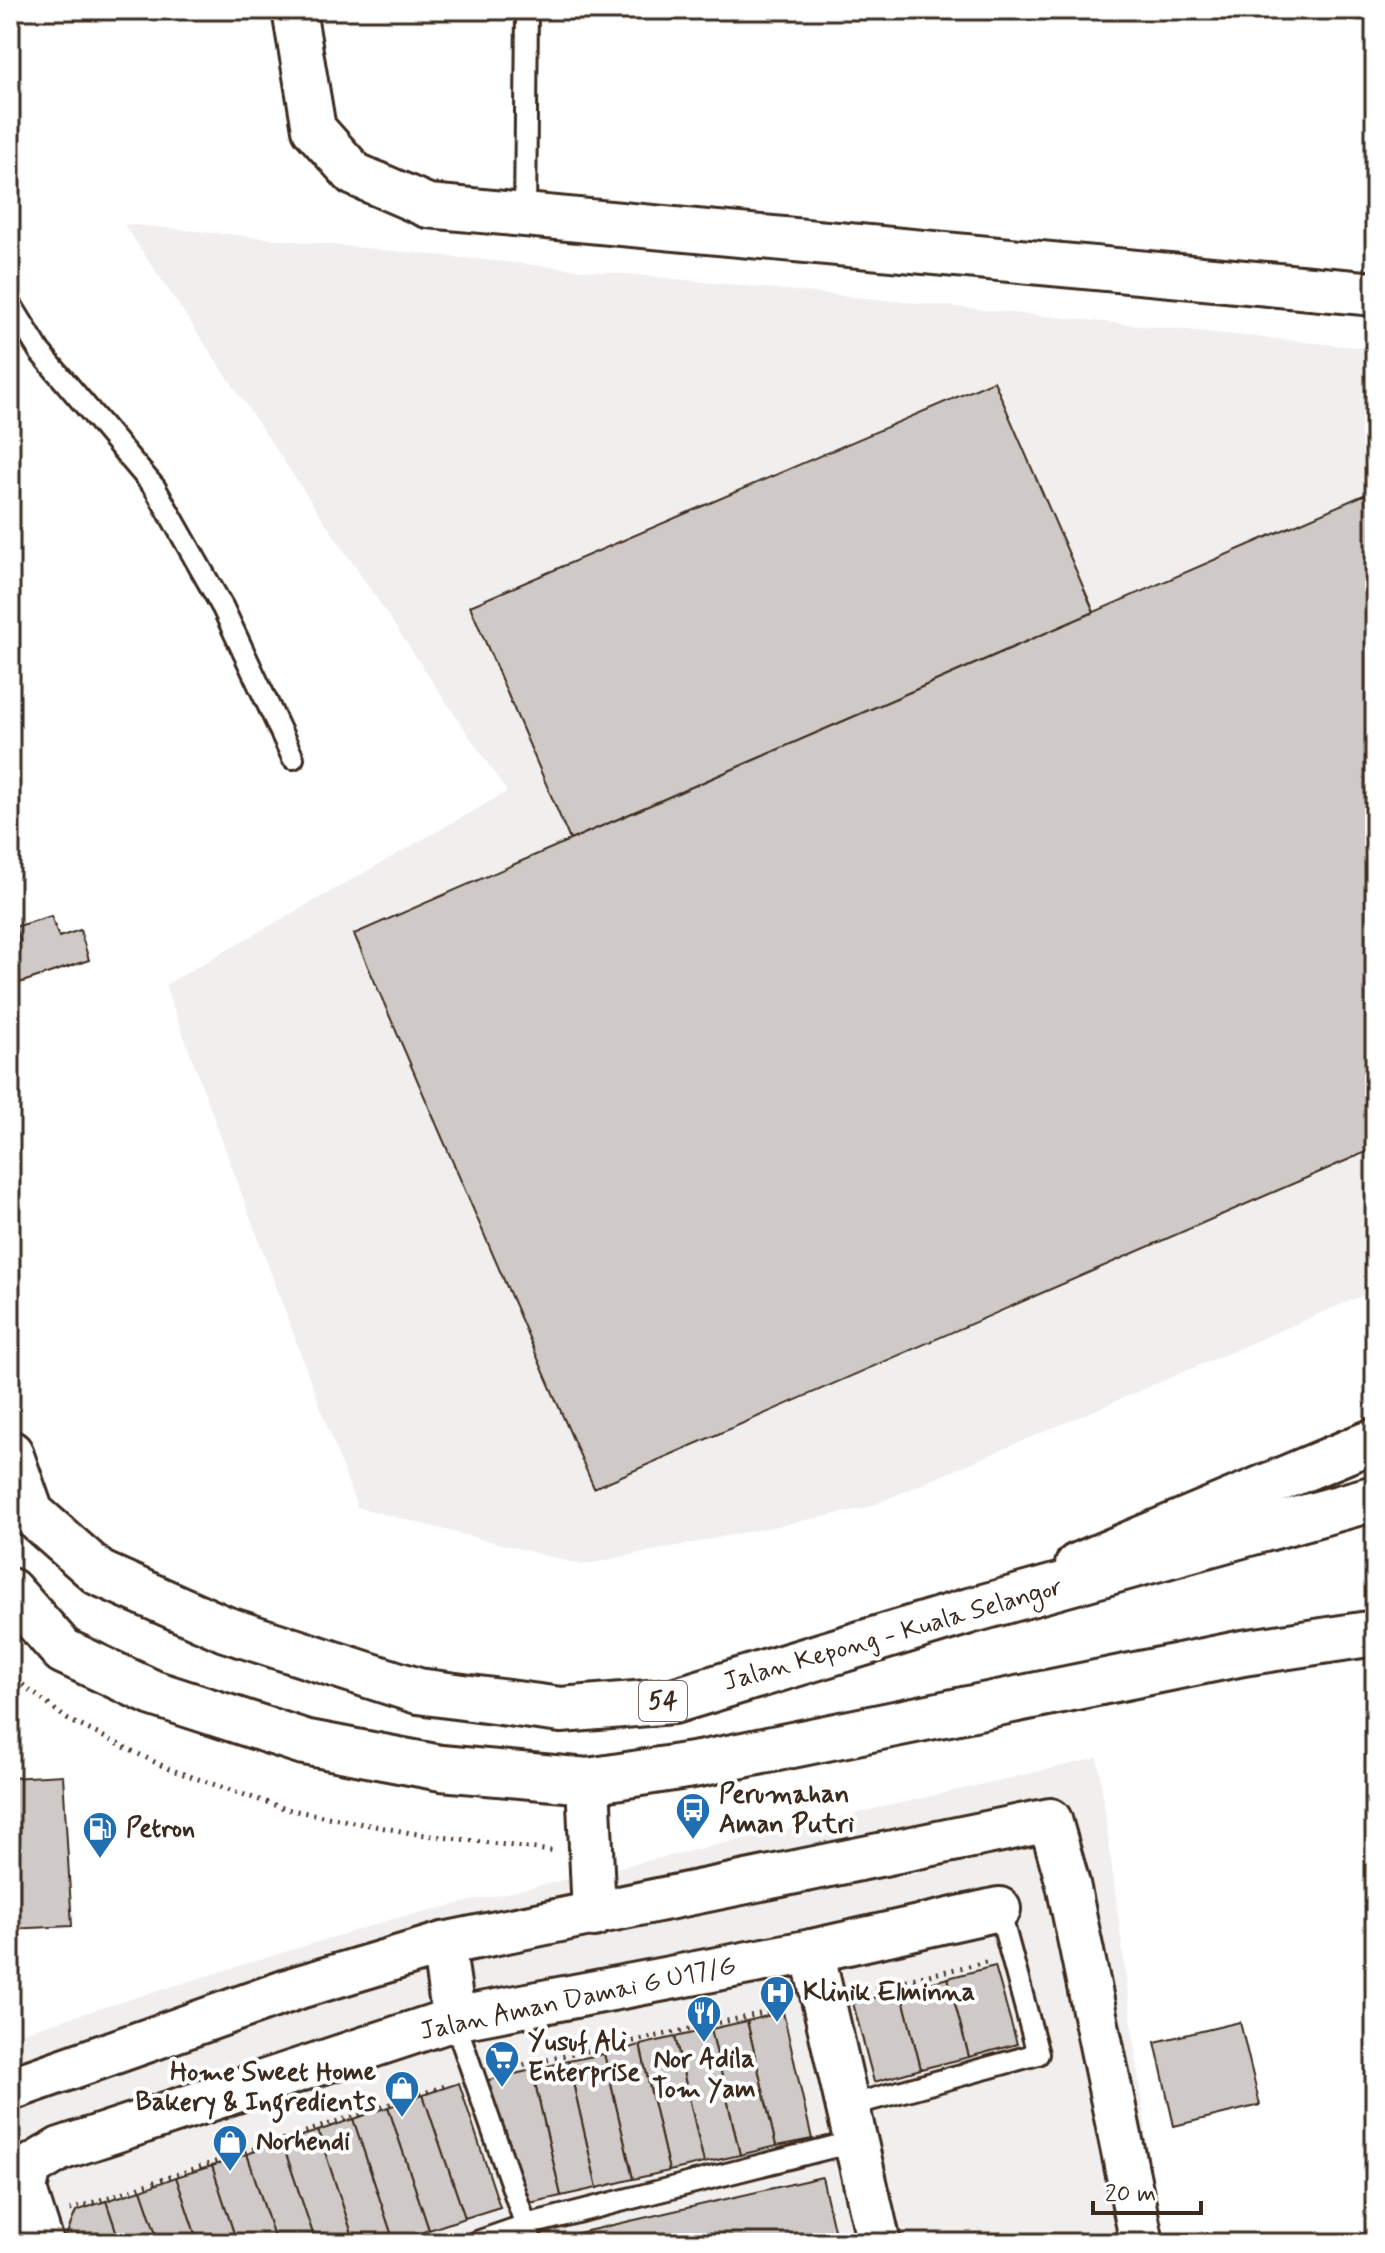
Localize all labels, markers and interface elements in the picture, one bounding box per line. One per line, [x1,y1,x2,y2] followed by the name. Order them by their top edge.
[719,1570,1067,1702] street label: Jalan Kepong - Kuala Selangor
[639,1681,687,1721] road number: 54
[719,1778,854,1842] place label: Perumahan Aman Putri
[674,1791,712,1841] bus stop icon: Perumahan Aman Putri
[81,1810,119,1860] fuel station icon: Petron
[126,1812,195,1846] place label: Petron
[417,1949,739,2049] street label: Jalan Aman Damai G U17/G
[758,1974,796,2024] hospital icon: Klinik Elminna
[803,1976,975,2010] place label: Klinik Elminna
[685,1994,723,2044] restaurant icon: Nor Adila Tom Yam
[528,2026,640,2090] place label: Yusuf Ali Enterprise
[483,2039,521,2089] supermarket icon: Yusuf Ali Enterprise
[652,2043,756,2107] place label: Nor Adila Tom Yam
[135,2056,377,2123] place label: Home Sweet Home Bakery & Ingredients
[383,2069,421,2119] shop icon: Home Sweet Home Bakery & Ingredients
[211,2123,249,2173] shop icon: Norhendi
[256,2125,350,2159] place label: Norhendi
[1093,2165,1201,2215] scale bar
[1105,2179,1156,2210] text: 20 m

